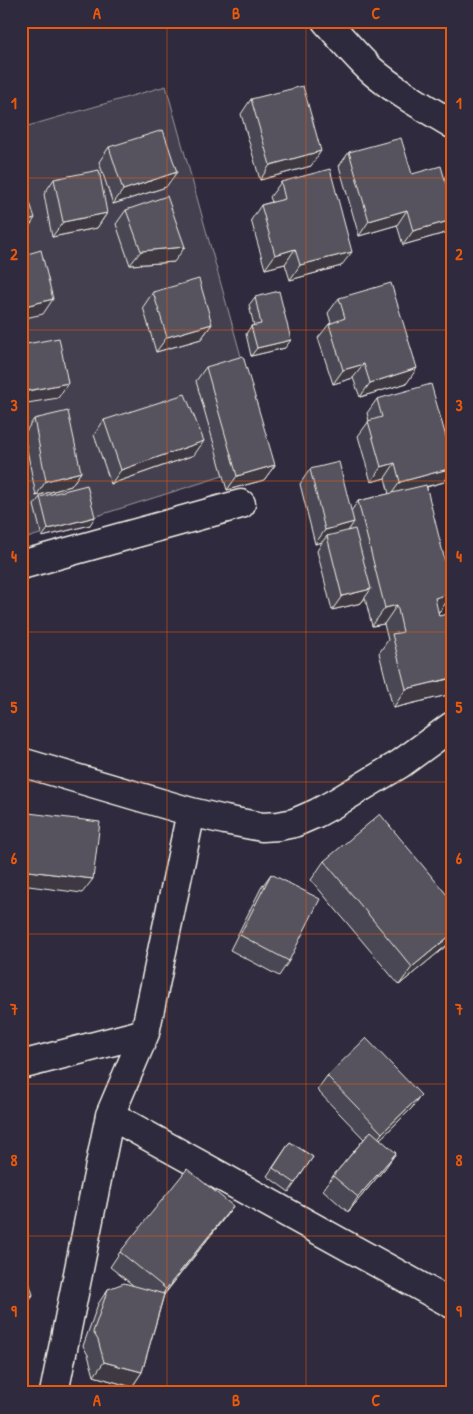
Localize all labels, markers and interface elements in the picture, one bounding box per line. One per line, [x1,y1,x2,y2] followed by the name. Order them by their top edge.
[93,2,101,24] text: A
[232,2,240,24] text: B
[372,2,381,24] text: C
[11,92,17,114] text: 1
[456,92,462,114] text: 1
[10,243,18,265] text: 2
[455,243,463,265] text: 2
[10,394,18,416] text: 3
[455,394,463,416] text: 3
[11,545,17,567] text: 4
[456,545,462,567] text: 4
[11,696,18,718] text: 5
[456,696,463,718] text: 5
[11,847,18,869] text: 6
[456,847,463,869] text: 6
[9,998,18,1020] text: 7
[454,998,463,1020] text: 7
[11,1149,18,1171] text: 8
[456,1149,463,1171] text: 8
[11,1300,17,1322] text: 9
[456,1300,462,1322] text: 9
[93,1389,101,1411] text: A
[232,1389,240,1411] text: B
[372,1389,381,1411] text: C

